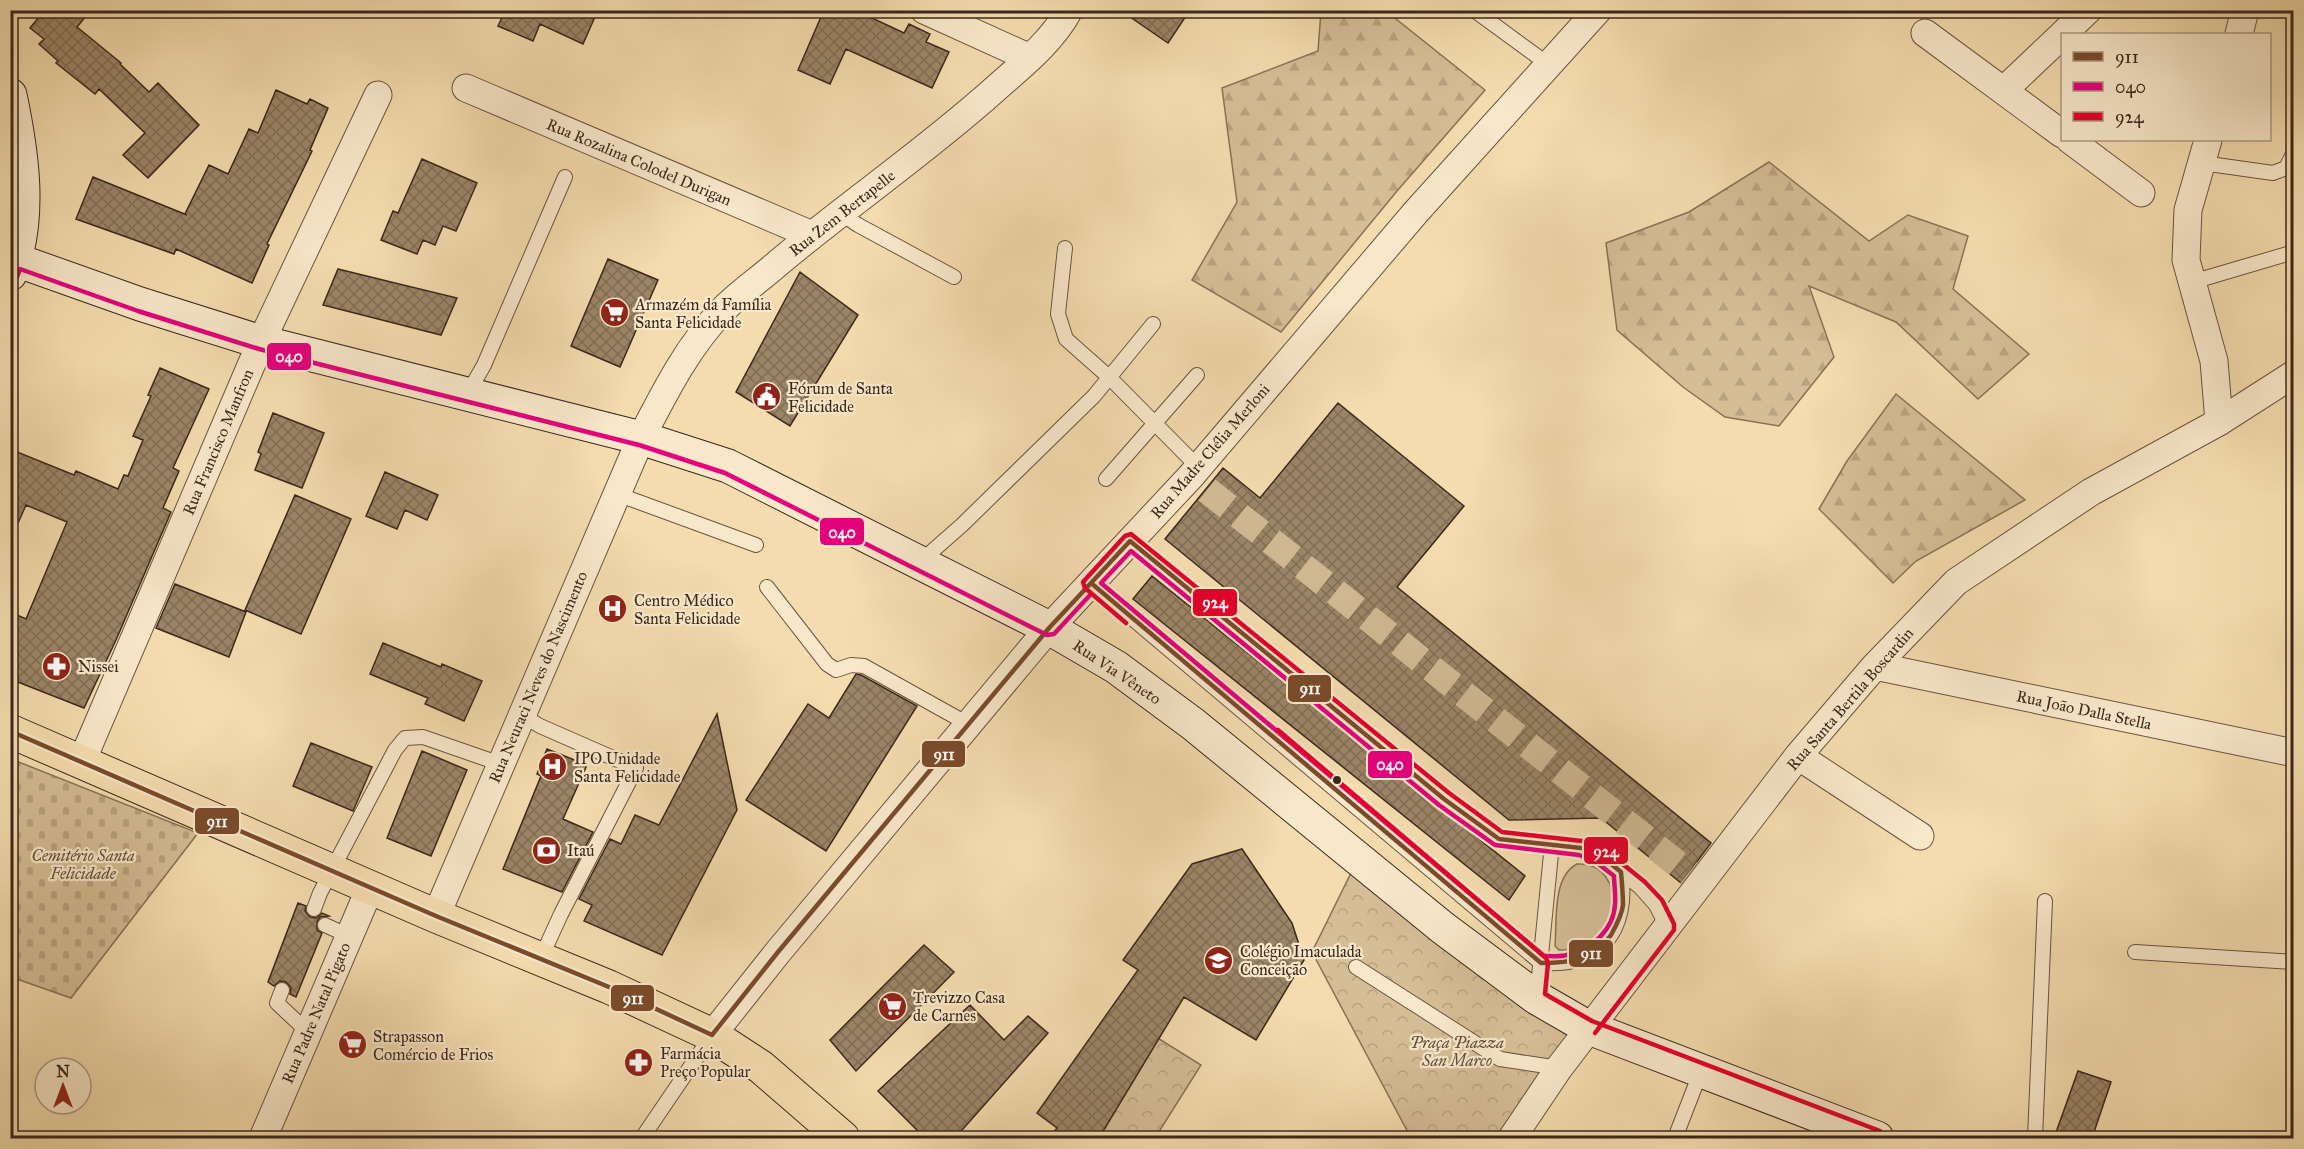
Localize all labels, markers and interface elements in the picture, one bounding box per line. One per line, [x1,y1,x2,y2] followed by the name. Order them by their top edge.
[2061,33,2271,141] legend
[2115,46,2139,68] text: 911
[2115,76,2146,98] text: 040
[2115,106,2145,128] text: 924
[543,114,735,211] street label: Rua Rozalina Colodel Durigan
[785,166,899,260] street label: Rua Zem Bertapelle
[634,295,772,332] place label: Armazém da Família Santa Felicidade
[598,297,630,329] supermarket icon: Armazém da Família Santa Felicidade
[266,342,312,371] line badge: 040
[275,347,303,367] text: 040
[179,366,258,518] street label: Rua Francisco Manfron
[788,379,893,416] place label: Fórum de Santa Felicidade
[1146,379,1274,522] street label: Rua Madre Clélia Merloni
[751,381,783,413] public building icon: Fórum de Santa Felicidade
[819,517,865,546] line badge: 040
[828,523,856,543] text: 040
[485,568,591,786] street label: Rua Neuraci Neves do Nascimento
[1192,588,1238,617] line badge: 924
[634,591,741,628] place label: Centro Médico Santa Felicidade
[597,593,629,625] hospital icon: Centro Médico Santa Felicidade
[1202,593,1229,613] text: 924
[1783,623,1917,774] street label: Rua Santa Bertila Boscardin
[1069,636,1165,708] street label: Rua Via Vêneto
[41,650,73,682] pharmacy icon: Nissei
[78,657,119,676] place label: Nissei
[1287,674,1332,703] line badge: 911
[1299,679,1321,699] text: 911
[2014,686,2154,735] street label: Rua João Dalla Stella
[921,740,966,768] line badge: 911
[933,745,955,765] text: 911
[574,749,681,786] place label: IPO Unidade Santa Felicidade
[1367,750,1413,779] line badge: 040
[537,751,569,783] hospital icon: IPO Unidade Santa Felicidade
[1376,755,1404,775] text: 040
[1331,774,1343,786] unlabelled marker
[194,807,240,835] line badge: 911
[206,812,228,832] text: 911
[530,834,562,866] bank icon: Itaú
[1583,836,1629,865] line badge: 924
[567,841,595,860] place label: Itaú
[1593,842,1620,862] text: 924
[31,846,135,883] park label: Cemitério Santa Felicidade
[1568,939,1614,968] line badge: 911
[278,940,355,1087] street label: Rua Padre Natal Pigato
[1240,942,1362,979] place label: Colégio Imaculada Conceição
[1203,944,1235,976] school or university icon: Colégio Imaculada Conceição
[1580,944,1602,964] text: 911
[610,984,655,1012] line badge: 911
[913,988,1005,1025] place label: Trevizzo Casa de Carnes
[622,989,644,1009] text: 911
[876,990,908,1022] supermarket icon: Trevizzo Casa de Carnes
[373,1027,493,1064] place label: Strapasson Comércio de Frios
[336,1029,368,1061] supermarket icon: Strapasson Comércio de Frios
[1410,1033,1504,1070] park label: Praça Piazza San Marco
[660,1044,751,1081] place label: Farmácia Preço Popular
[623,1046,655,1078] pharmacy icon: Farmácia Preço Popular
[33,1056,93,1116] north arrow
[56,1062,70,1081] text: N

